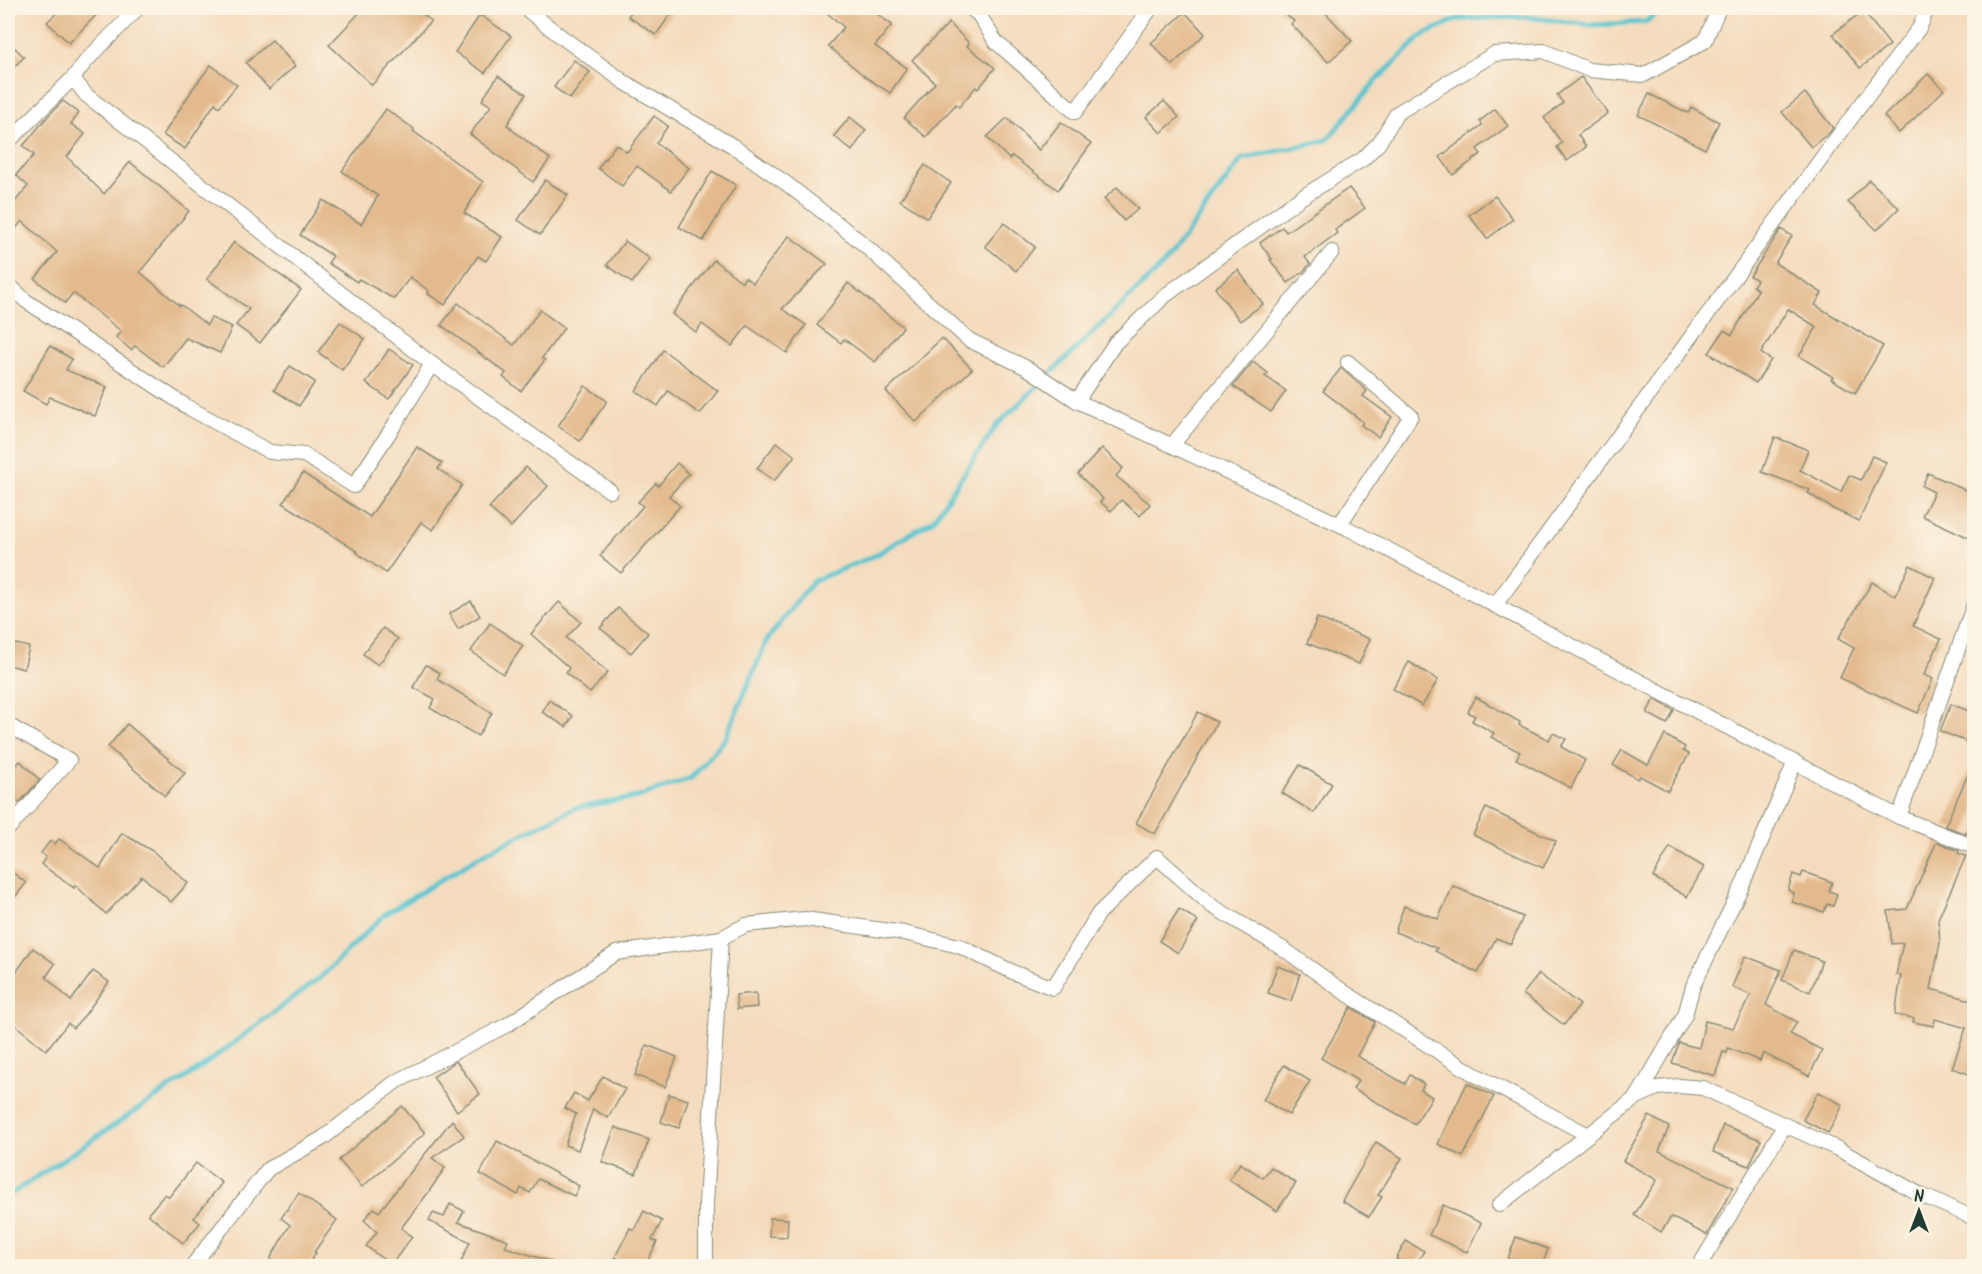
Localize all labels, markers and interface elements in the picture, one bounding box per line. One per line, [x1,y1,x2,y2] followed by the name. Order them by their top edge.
[1889,1181,1949,1241] north arrow
[1914,1185,1924,1210] text: N

